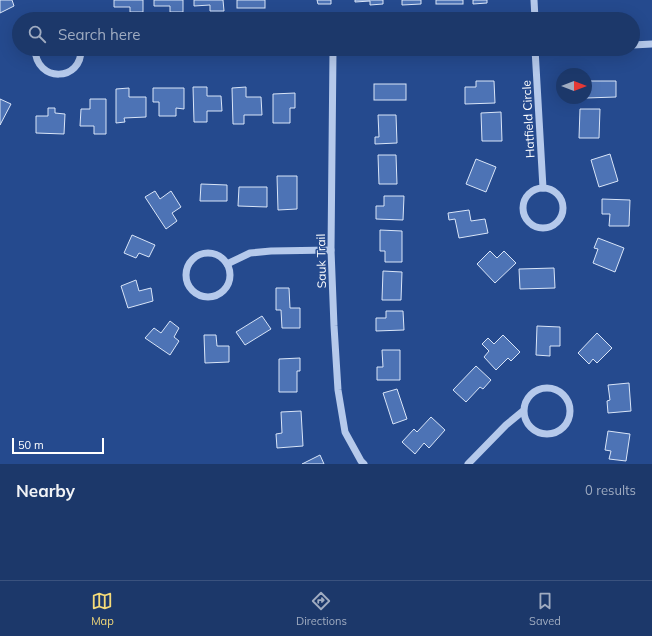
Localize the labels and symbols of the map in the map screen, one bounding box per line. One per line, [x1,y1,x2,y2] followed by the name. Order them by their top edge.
[556,68,592,104] north arrow
[518,80,538,158] street label: Hatfield Circle
[313,234,329,288] street label: Sauk Trail
[12,436,104,455] scale bar

